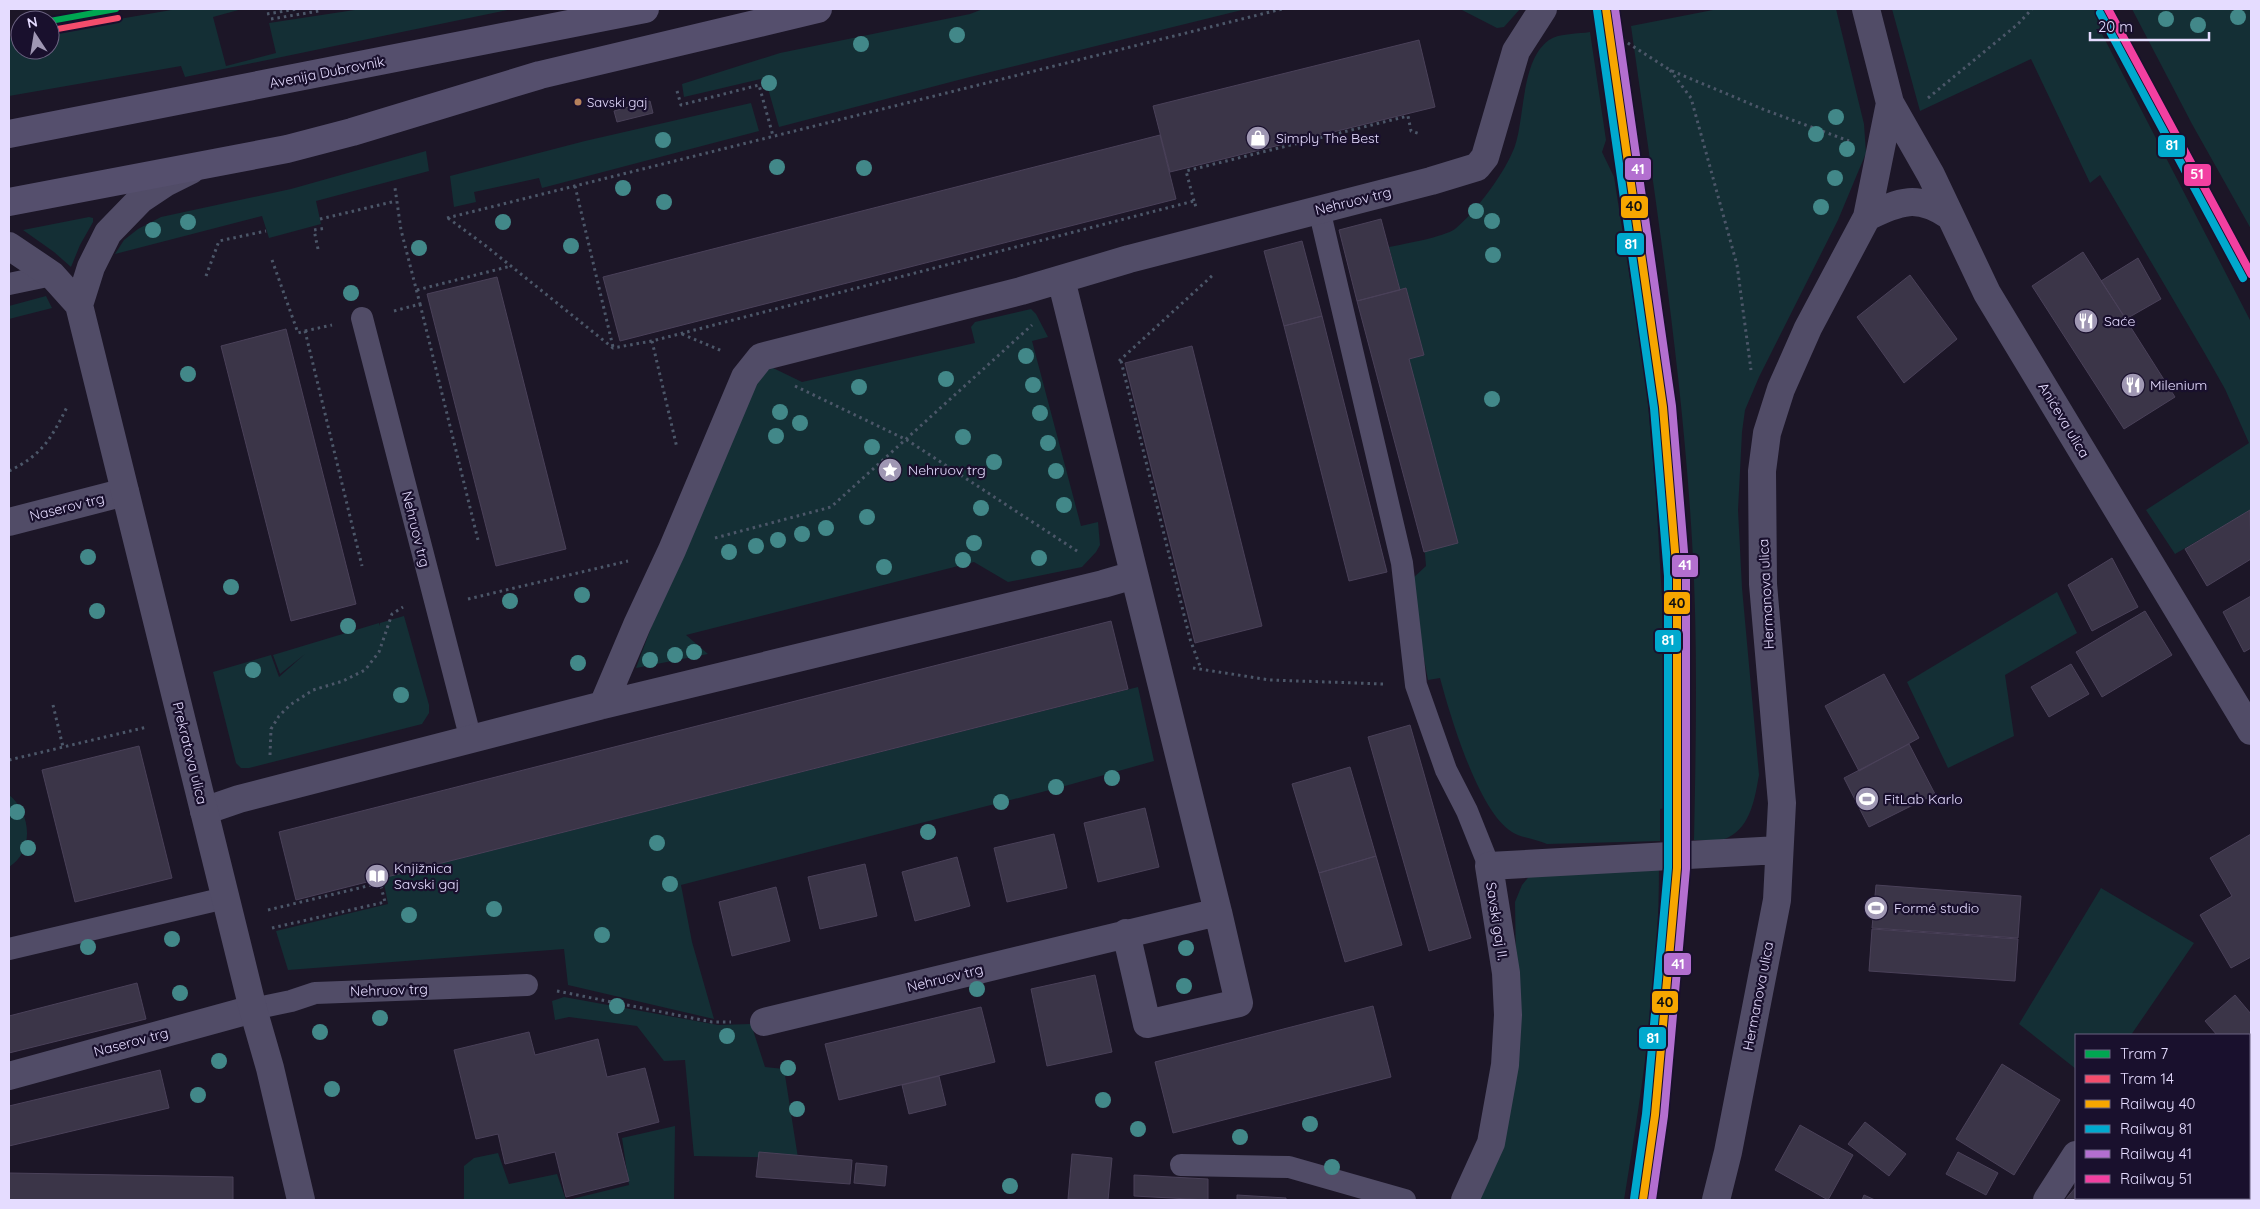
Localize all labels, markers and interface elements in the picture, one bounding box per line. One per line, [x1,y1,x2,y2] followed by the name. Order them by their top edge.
[10,10,60,60] north arrow
[2090,10,2209,42] scale bar
[25,12,39,32] text: N
[2098,17,2133,36] text: 20 m
[268,52,386,92] street label: Avenija Dubrovnik
[587,94,648,110] place label: Savski gaj
[573,97,583,107] marker: Savski gaj
[1245,125,1271,151] shop icon: Simply The Best
[1276,129,1380,147] place label: Simply The Best
[2157,134,2186,158] line badge: 81
[2165,136,2179,154] text: 81
[1624,157,1652,181] line badge: 41
[1631,160,1645,178] text: 41
[2183,163,2212,187] line badge: 51
[2190,165,2204,183] text: 51
[1313,183,1393,219] street label: Nehruov trg
[1620,195,1649,219] line badge: 40
[1626,197,1643,215] text: 40
[1616,232,1645,256] line badge: 81
[1624,235,1638,253] text: 81
[2073,308,2099,334] restaurant icon: Saće
[2104,312,2136,330] place label: Saće
[2120,372,2146,398] restaurant icon: Milenium
[2150,376,2207,394] place label: Milenium
[2034,379,2094,461] street label: Anićeva ulica
[877,457,903,483] place icon: Nehruov trg
[908,461,986,479] place label: Nehruov trg
[28,489,106,525] street label: Naserov trg
[398,489,434,569] street label: Nehruov trg
[1754,538,1778,650] street label: Hermanova ulica
[1671,554,1699,578] line badge: 41
[1678,556,1692,574] text: 41
[1663,591,1691,615] line badge: 40
[1669,594,1686,612] text: 40
[1654,629,1682,653] line badge: 81
[1661,631,1675,649] text: 81
[169,700,211,806] street label: Prekratova ulica
[1854,786,1880,812] sports icon: FitLab Karlo
[1884,790,1963,808] place label: FitLab Karlo
[394,859,459,893] place label: Knjižnica Savski gaj
[364,863,390,889] library icon: Knjižnica Savski gaj
[1482,881,1512,961] street label: Savski gaj II.
[1863,895,1889,921] sports icon: Formé studio
[1894,899,1979,917] place label: Formé studio
[1739,940,1777,1052] street label: Hermanova ulica
[1663,952,1692,976] line badge: 41
[1671,955,1685,973] text: 41
[905,960,985,996] street label: Nehruov trg
[350,980,428,1000] street label: Nehruov trg
[1651,990,1679,1014] line badge: 40
[1657,993,1674,1011] text: 40
[92,1023,170,1061] street label: Naserov trg
[1638,1026,1667,1050] line badge: 81
[1646,1029,1660,1047] text: 81
[2075,1034,2250,1199] legend
[2120,1044,2169,1063] text: Tram 7
[2120,1069,2174,1088] text: Tram 14
[2120,1094,2196,1113] text: Railway 40
[2120,1119,2192,1138] text: Railway 81
[2120,1144,2192,1163] text: Railway 41
[2120,1169,2192,1188] text: Railway 51

